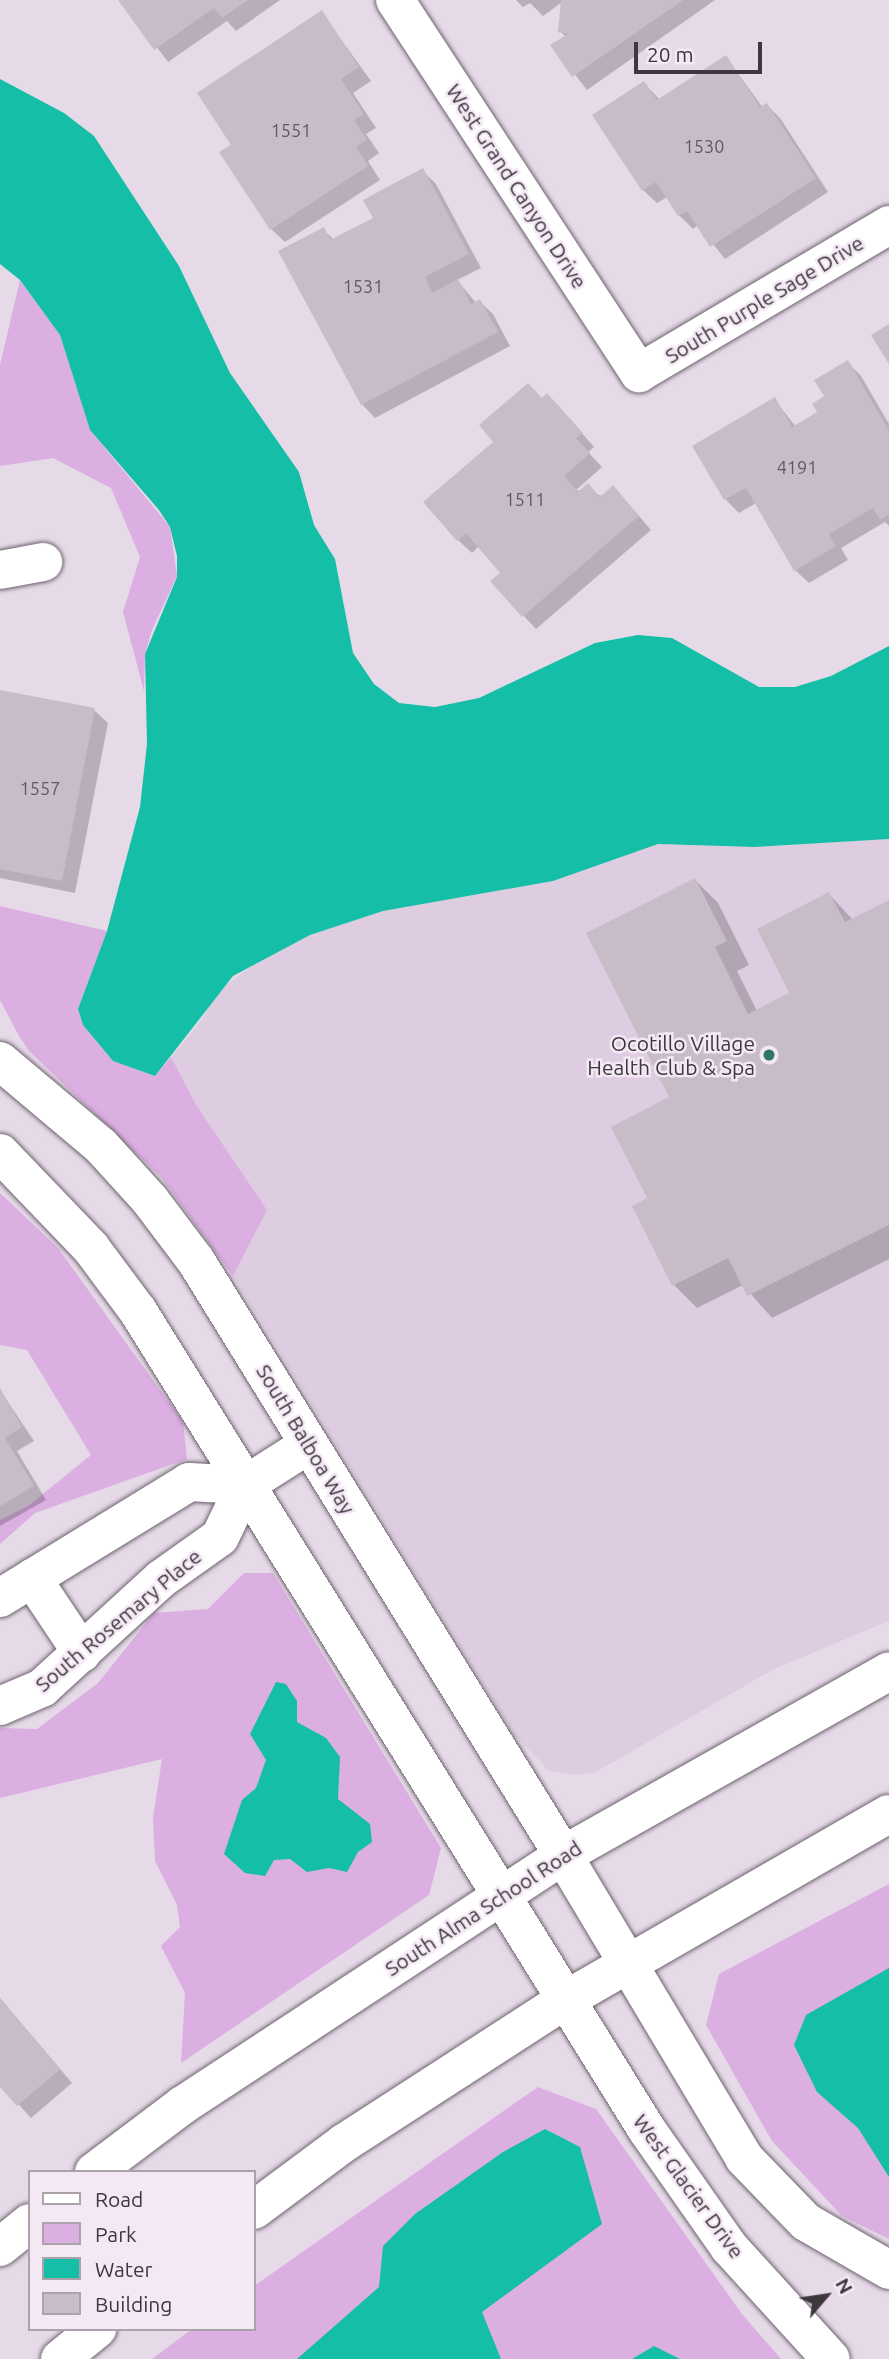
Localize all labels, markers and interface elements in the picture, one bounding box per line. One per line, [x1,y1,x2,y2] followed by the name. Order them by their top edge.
[637,28,765,72] scale bar
[647,42,694,66] text: 20 m
[441,79,593,293] street label: West Grand Canyon Drive
[271,119,311,141] house number: 1551
[684,135,724,157] house number: 1530
[660,230,868,368] street label: South Purple Sage Drive
[343,275,383,297] house number: 1531
[777,456,817,478] house number: 4191
[505,488,545,510] house number: 1511
[20,777,60,799] house number: 1557
[587,1030,755,1080] place label: Ocotillo Village Health Club & Spa
[761,1047,777,1063] marker: Ocotillo Village Health Club & Spa
[251,1360,361,1518] street label: South Balboa Way
[30,1543,206,1697] street label: South Rosemary Place
[380,1835,586,1981] street label: South Alma School Road
[628,2109,750,2263] street label: West Glacier Drive
[28,2170,256,2331] legend
[95,2187,143,2211] text: Road
[95,2222,137,2246] text: Park
[95,2257,153,2281] text: Water
[791,2261,861,2331] north arrow
[831,2274,857,2297] text: N
[95,2292,172,2316] text: Building

